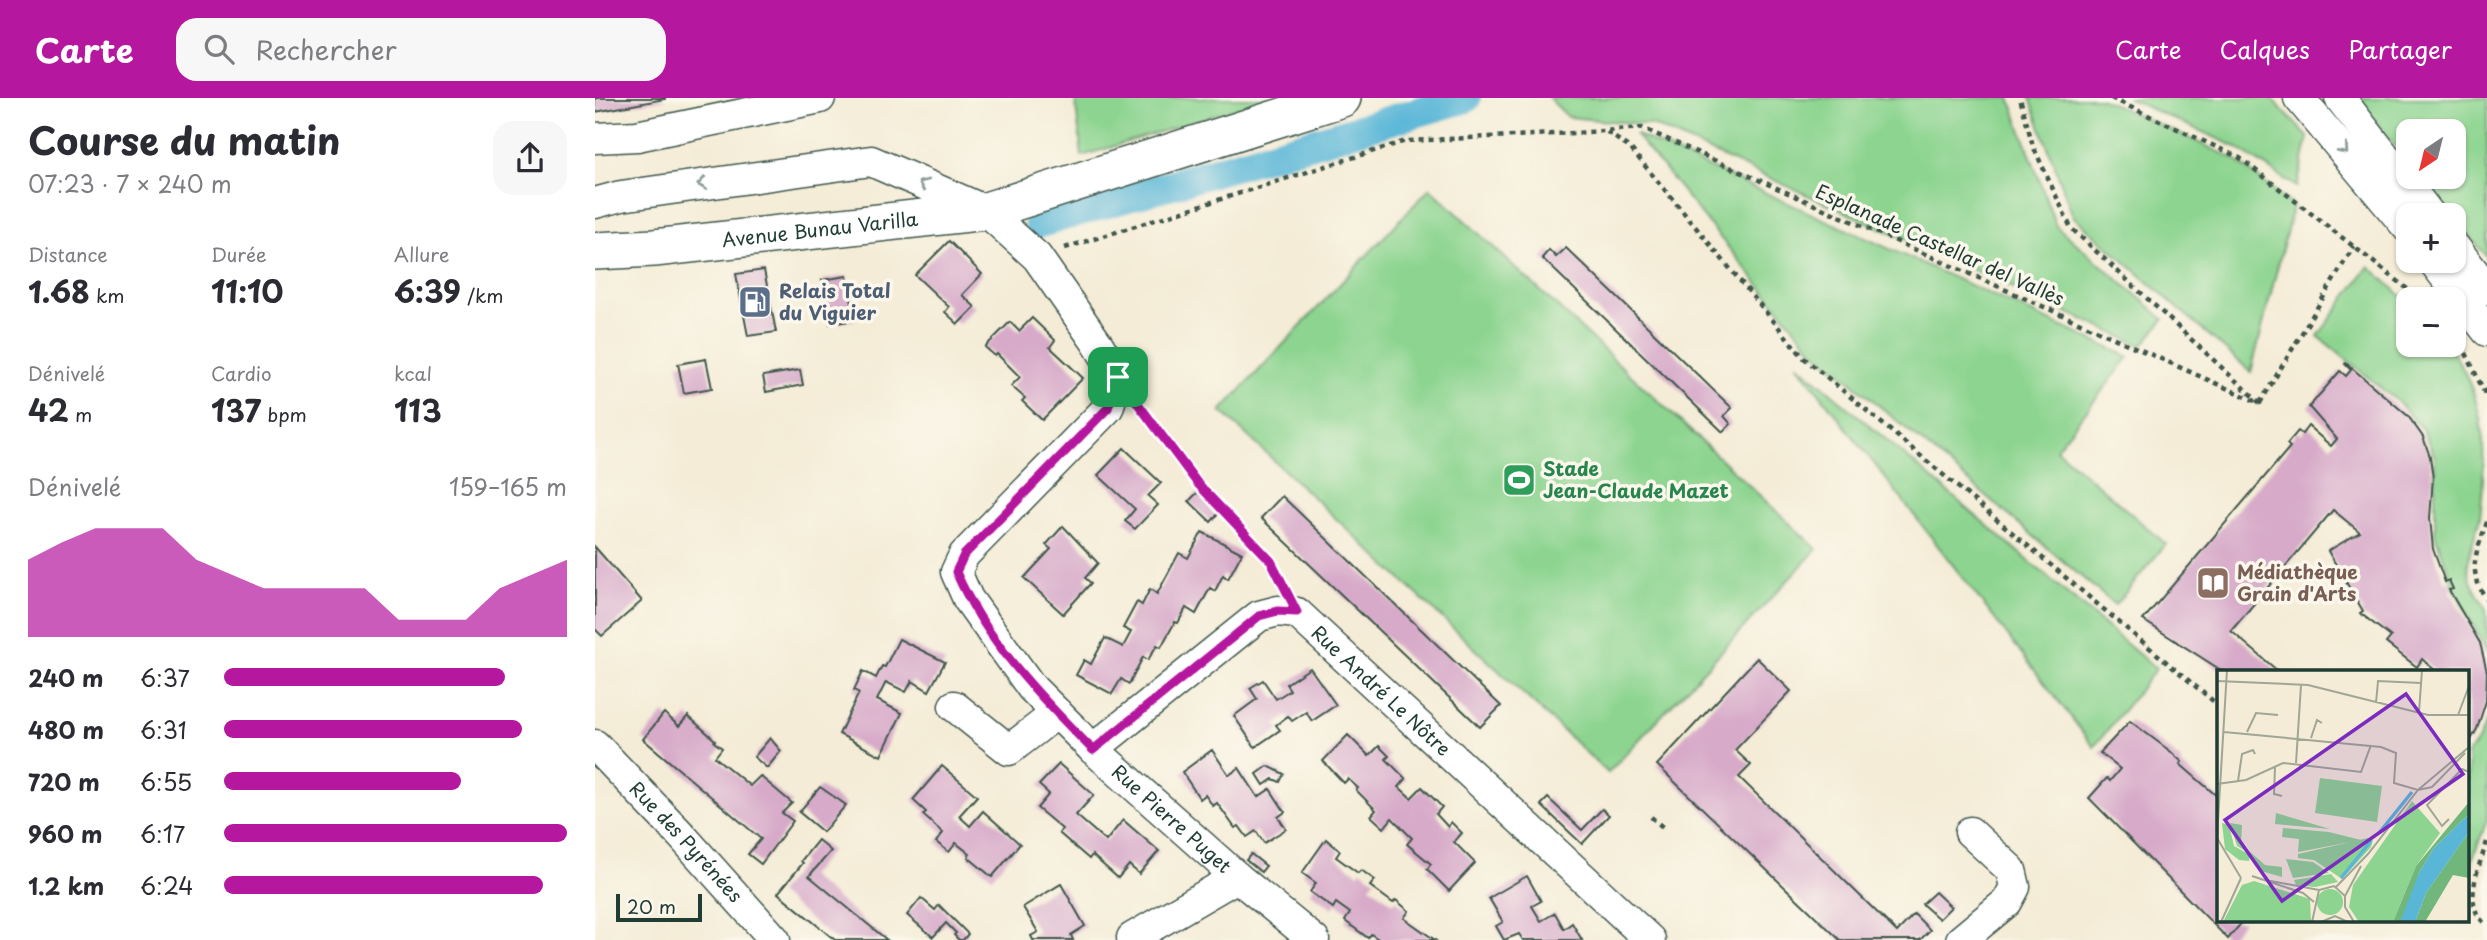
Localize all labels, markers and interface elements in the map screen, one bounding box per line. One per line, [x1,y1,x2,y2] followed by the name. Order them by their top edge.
[176,18,666,81] search box
[35,24,134,74] text: Carte
[200,30,238,68] icon: search
[256,30,397,69] text: Rechercher
[2115,31,2181,67] text: Carte
[2219,31,2310,67] text: Calques
[2348,31,2452,67] text: Partager
[28,111,340,168] text: Course du matin
[2396,119,2466,189] north arrow
[2396,119,2466,357] map controls
[493,121,567,195] button: share
[2336,141,2348,154] one-way arrow
[28,166,232,201] text: 07:23 · 7 × 240 m
[696,176,708,191] one-way arrow
[1812,177,2069,312] street label: Esplanade Castellar del Vallès
[918,178,931,192] one-way arrow
[2396,203,2466,273] button: +
[720,204,920,253] street label: Avenue Bunau Varilla
[28,240,108,268] text: Distance
[211,240,267,268] text: Durée
[394,240,449,268] text: Allure
[28,268,90,313] text: 1.68
[211,268,284,313] text: 11:10
[394,268,461,313] text: 6:39
[779,276,891,326] place label: Relais Total du Viguier
[90,281,125,309] text: km
[461,281,504,309] text: /km
[736,283,774,321] fuel station icon: Relais Total du Viguier
[2396,287,2466,357] button: −
[1088,347,1148,407] pin
[1099,358,1137,396] icon: arrive
[28,359,105,387] text: Dénivelé
[211,359,272,387] text: Cardio
[394,359,432,387] text: kcal
[28,387,69,432] text: 42
[211,387,261,432] text: 137
[394,387,442,432] text: 113
[69,400,92,428] text: m
[261,400,307,428] text: bpm
[1543,454,1729,504] place label: Stade Jean-Claude Mazet
[1500,461,1538,499] sports icon: Stade Jean-Claude Mazet
[28,469,121,504] text: Dénivelé
[449,469,567,504] text: 159–165 m
[2237,557,2358,607] place label: Médiathèque Grain d'Arts
[2194,564,2232,602] library icon: Médiathèque Grain d'Arts
[1306,618,1458,762] street label: Rue André Le Nôtre
[28,660,104,695] text: 240 m
[140,660,190,695] text: 6:37
[2217,670,2469,922] inset map
[28,712,104,747] text: 480 m
[140,712,187,747] text: 6:31
[1106,757,1238,879] street label: Rue Pierre Puget
[28,764,100,799] text: 720 m
[140,764,192,799] text: 6:55
[624,774,750,908] street label: Rue des Pyrénées
[28,816,102,851] text: 960 m
[140,816,185,851] text: 6:17
[28,868,104,903] text: 1.2 km
[140,868,194,903] text: 6:24
[616,891,702,923] scale bar
[627,892,676,920] text: 20 m

